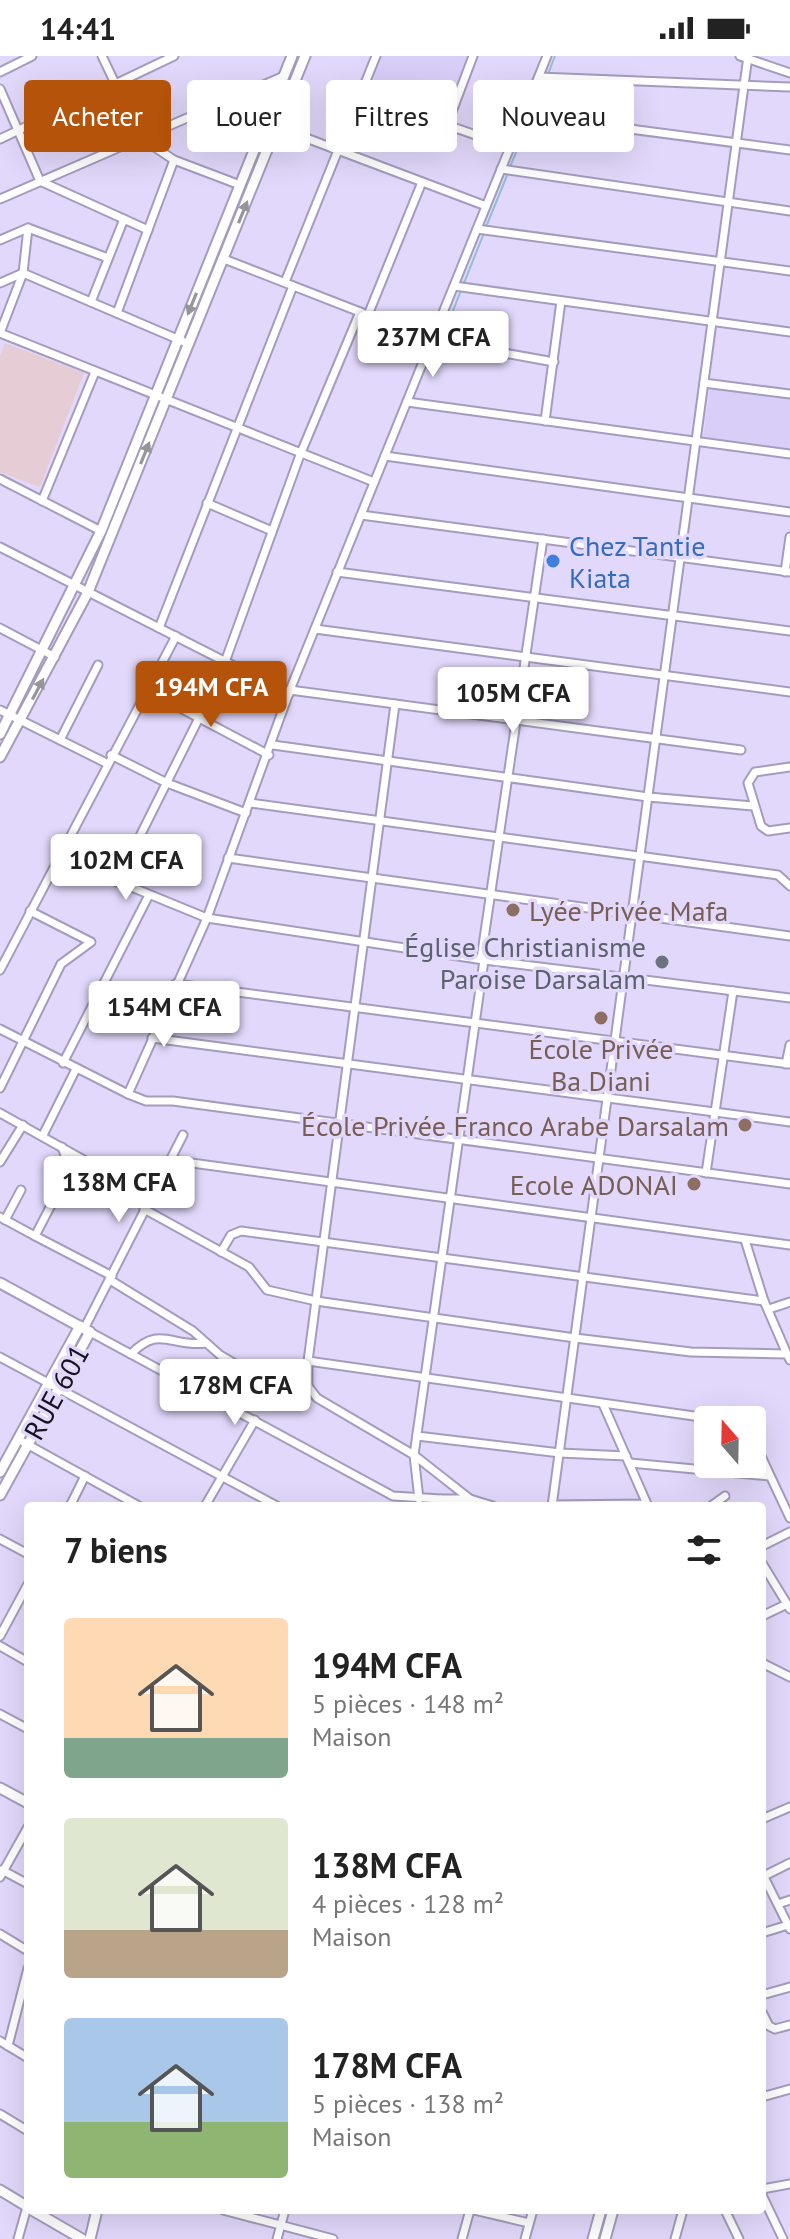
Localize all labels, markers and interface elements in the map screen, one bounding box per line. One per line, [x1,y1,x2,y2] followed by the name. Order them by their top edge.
[40,9,116,48] text: 14:41
[24,80,171,152] chip: Acheter
[187,80,310,152] chip: Louer
[326,80,457,152] chip: Filtres
[473,80,634,152] chip: Nouveau
[237,200,250,224] one-way arrow
[185,292,198,316] one-way arrow
[350,311,516,379] pin: 237M CFA
[376,320,490,353] text: 237M CFA
[139,441,152,465] one-way arrow
[569,527,706,596] place label: Chez Tantie Kiata
[544,552,562,570] marker: Chez Tantie Kiata
[128,661,294,729] pin: 194M CFA
[430,667,596,735] pin: 105M CFA
[154,670,268,703] text: 194M CFA
[456,676,570,709] text: 105M CFA
[31,678,44,701] one-way arrow
[43,834,209,902] pin: 102M CFA
[69,843,183,876] text: 102M CFA
[529,892,728,929] place label: Lyée Privée Mafa
[504,901,522,919] marker: Lyée Privée Mafa
[404,928,646,997] place label: Église Christianisme Paroise Darsalam
[653,953,671,971] marker: Église Christianisme Paroise Darsalam
[81,981,247,1049] pin: 154M CFA
[107,990,221,1023] text: 154M CFA
[592,1009,610,1027] marker: École Privée Ba Diani
[529,1030,673,1099] place label: École Privée Ba Diani
[301,1107,729,1144] place label: École Privée Franco Arabe Darsalam
[736,1116,754,1134] marker: École Privée Franco Arabe Darsalam
[36,1156,202,1224] pin: 138M CFA
[62,1165,176,1198] text: 138M CFA
[510,1166,678,1203] place label: Ecole ADONAI
[685,1175,703,1193] marker: Ecole ADONAI
[15,1338,97,1446] street label: RUE 601
[152,1359,318,1427] pin: 178M CFA
[178,1368,292,1401] text: 178M CFA
[694,1406,766,1478] north arrow
[694,1406,766,1478] map controls
[64,1528,168,1572] text: 7 biens
[682,1528,726,1572] icon: filters
[312,1643,462,1687] text: 194M CFA
[128,1650,224,1746] icon: home
[312,1687,504,1720] text: 5 pièces · 148 m²
[312,1720,392,1753] text: Maison
[312,1843,462,1887] text: 138M CFA
[128,1850,224,1946] icon: home
[312,1887,504,1920] text: 4 pièces · 128 m²
[312,1920,392,1953] text: Maison
[312,2043,462,2087] text: 178M CFA
[128,2050,224,2146] icon: home
[312,2087,504,2120] text: 5 pièces · 138 m²
[312,2120,392,2153] text: Maison

